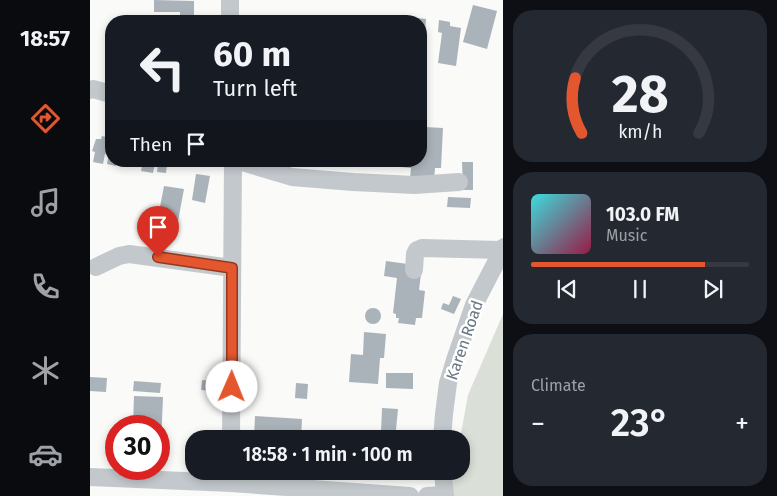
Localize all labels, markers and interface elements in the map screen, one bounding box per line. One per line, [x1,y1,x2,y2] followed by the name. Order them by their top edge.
[20,25,70,52] text: 18:57
[213,33,291,75] text: 60 m
[130,35,195,100] icon: left
[611,63,669,126] text: 28
[213,75,297,102] text: Turn left
[28,101,63,136] icon: directions
[618,121,662,143] text: km/h
[182,130,210,158] icon: arrive
[130,133,172,156] text: Then
[28,185,63,220] icon: music
[606,203,679,226] text: 103.0 FM
[137,206,179,257] pin
[144,213,172,241] icon: arrive
[606,226,647,245] text: Music
[28,269,63,304] icon: phone
[553,275,581,303] icon: previous
[626,275,654,303] icon: pause
[699,275,727,303] icon: next
[442,298,487,382] street label: Karen Road
[28,353,63,388] icon: climate
[205,360,257,412] position arrow
[531,376,586,395] text: Climate
[611,400,669,446] text: 23°
[531,407,545,440] text: −
[735,407,749,440] text: +
[105,415,170,480] speed limit sign: 30
[28,437,63,472] icon: car
[242,443,413,466] text: 18:58 · 1 min · 100 m

